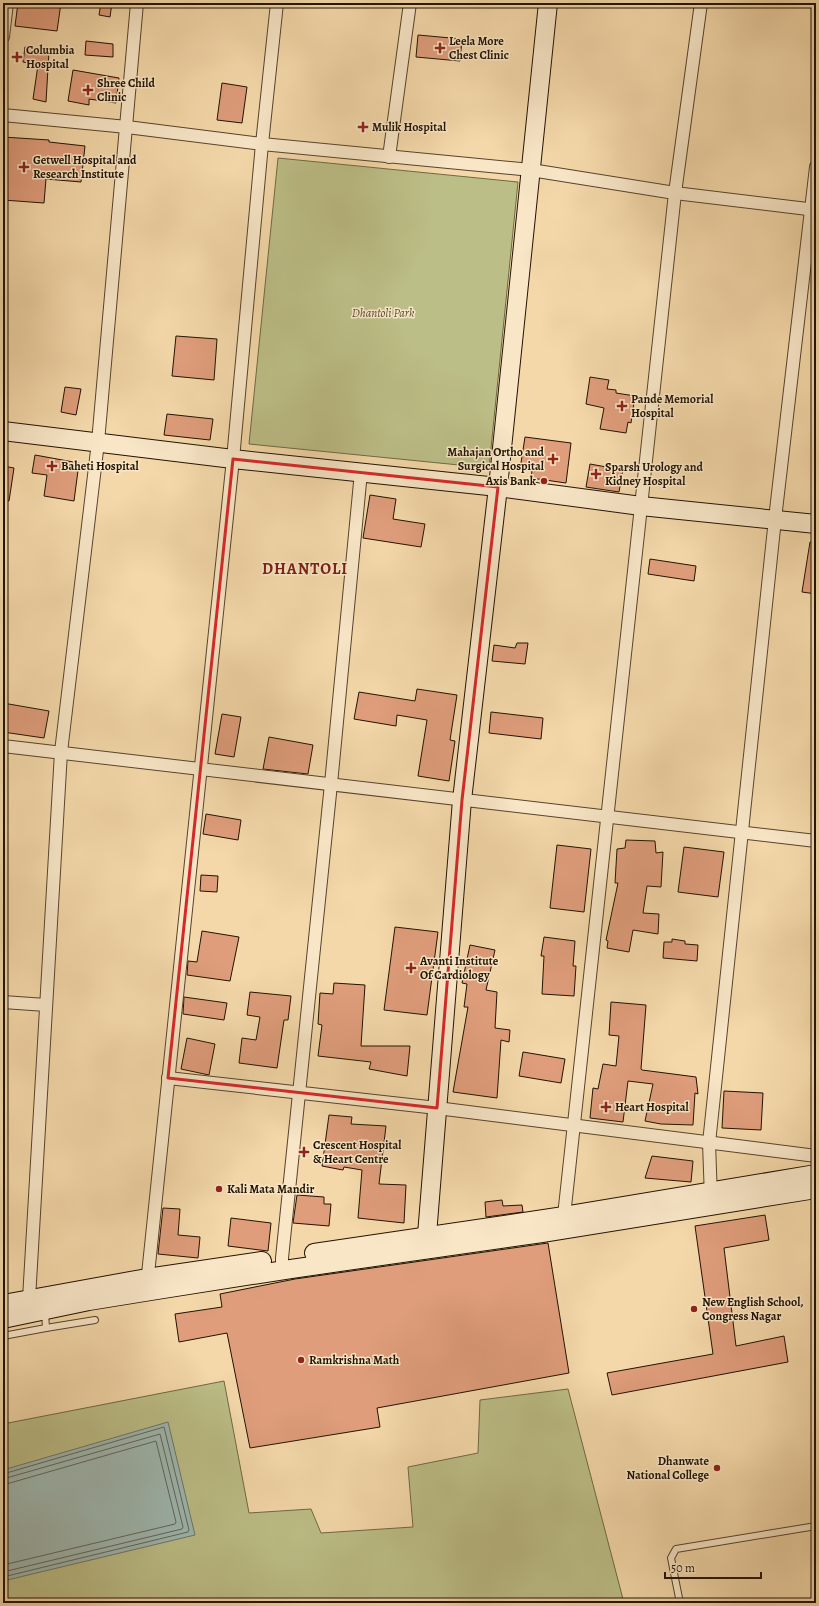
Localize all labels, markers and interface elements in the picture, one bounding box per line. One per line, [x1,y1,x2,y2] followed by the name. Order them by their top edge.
[449,33,509,63] place label: Leela More Chest Clinic
[26,42,75,72] place label: Columbia Hospital
[434,42,446,54] marker: Leela More Chest Clinic
[11,51,23,63] marker: Columbia Hospital
[97,75,156,105] place label: Shree Child Clinic
[82,84,94,96] marker: Shree Child Clinic
[372,119,447,135] place label: Mulik Hospital
[357,121,369,133] marker: Mulik Hospital
[33,152,137,182] place label: Getwell Hospital and Research Institute
[18,161,30,173] marker: Getwell Hospital and Research Institute
[352,305,415,321] park label: Dhantoli Park
[631,391,714,421] place label: Pande Memorial Hospital
[616,400,628,412] marker: Pande Memorial Hospital
[447,444,545,474] place label: Mahajan Ortho and Surgical Hospital
[547,453,559,465] marker: Mahajan Ortho and Surgical Hospital
[61,458,139,474] place label: Baheti Hospital
[605,459,704,489] place label: Sparsh Urology and Kidney Hospital
[46,460,58,472] marker: Baheti Hospital
[590,468,602,480] marker: Sparsh Urology and Kidney Hospital
[485,473,537,489] place label: Axis Bank
[539,476,549,486] marker: Axis Bank
[262,558,348,580] district label: DHANTOLI
[419,953,499,983] place label: Avanti Institute Of Cardiology
[405,962,417,974] marker: Avanti Institute Of Cardiology
[615,1099,690,1115] place label: Heart Hospital
[600,1101,612,1113] marker: Heart Hospital
[313,1137,402,1167] place label: Crescent Hospital & Heart Centre
[298,1146,310,1158] marker: Crescent Hospital & Heart Centre
[227,1181,314,1197] place label: Kali Mata Mandir
[214,1184,224,1194] marker: Kali Mata Mandir
[702,1294,804,1324] place label: New English School, Congress Nagar
[689,1304,699,1314] marker: New English School, Congress Nagar
[309,1352,400,1368] place label: Ramkrishna Math
[296,1355,306,1365] marker: Ramkrishna Math
[626,1453,709,1483] place label: Dhanwate National College
[712,1463,722,1473] marker: Dhanwate National College
[665,1554,761,1580] scale bar
[671,1560,695,1576] text: 50 m

